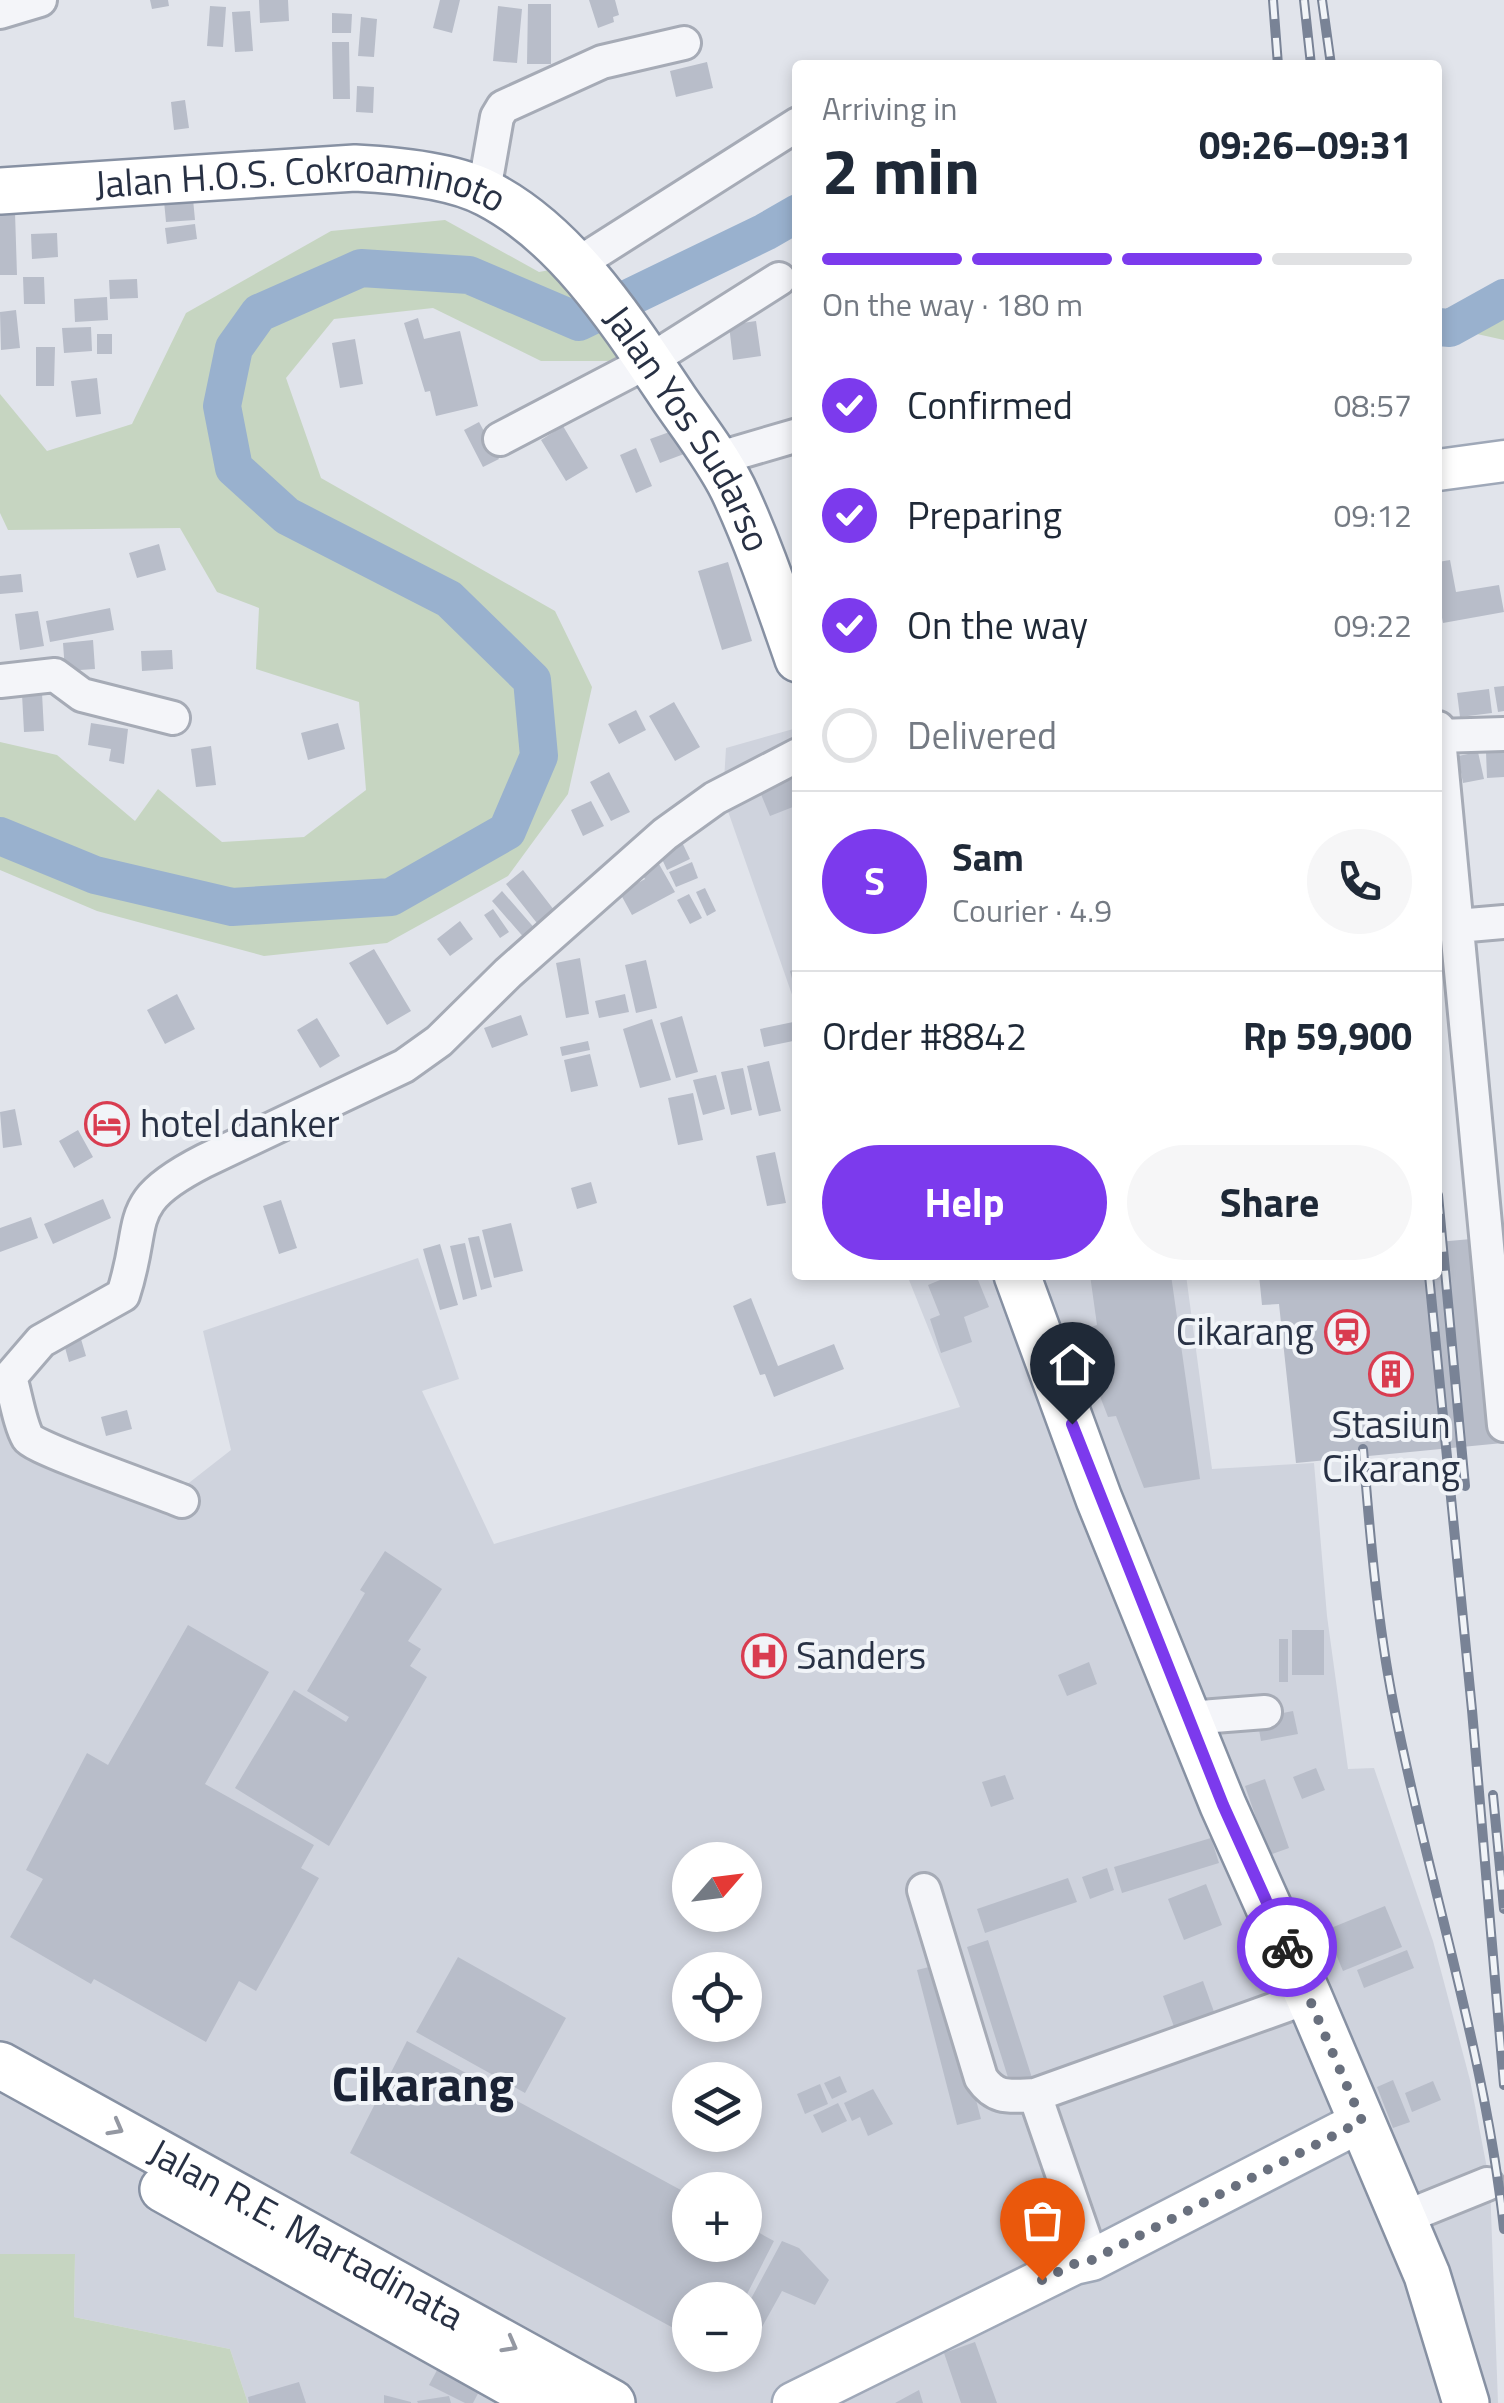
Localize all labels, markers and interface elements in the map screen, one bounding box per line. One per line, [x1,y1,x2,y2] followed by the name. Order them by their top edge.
[822,84,958,132] text: Arriving in
[1199,116,1412,174] text: 09:26–09:31
[822,120,980,219] text: 2 min
[93,138,518,227] street label: Jalan H.O.S. Cokroaminoto
[822,280,1083,328] text: On the way · 180 m
[590,292,787,560] street label: Jalan Yos Sudarso
[907,376,1073,434] text: Confirmed
[822,378,877,433] icon: check
[1333,381,1412,429] text: 08:57
[907,486,1062,544] text: Preparing
[822,488,877,543] icon: check
[1333,491,1412,539] text: 09:12
[907,596,1088,654] text: On the way
[822,598,877,653] icon: check
[1333,601,1412,649] text: 09:22
[907,706,1057,764] text: Delivered
[952,828,1024,886] text: Sam
[1307,829,1412,934] button: phone
[864,852,885,910] text: S
[952,886,1112,934] text: Courier · 4.9
[822,1007,1027,1065] text: Order #8842
[1243,1007,1412,1065] text: Rp 59,900
[140,1094,340,1152] place label: hotel danker
[84,1101,130,1147] hotel icon: hotel danker
[822,1145,1107,1260] button: Help
[1127,1145,1412,1260] button: Share
[1176,1302,1314,1360] place label: Cikarang
[1324,1309,1370,1355] station icon: Cikarang
[1030,1322,1115,1425] pin
[1045,1337,1100,1392] icon: home
[1368,1351,1414,1397] building icon: Stasiun Cikarang
[1322,1395,1460,1497] place label: Stasiun Cikarang
[796,1626,926,1684] place label: Sanders
[741,1633,787,1679] hospital icon: Sanders
[672,1842,762,1932] north arrow
[672,1842,762,2372] map controls
[1237,1897,1337,1997] courier
[1260,1920,1315,1975] icon: bike
[672,1952,762,2042] button: locate
[332,2047,514,2120] district label: Cikarang
[672,2062,762,2152] button: layers
[106,2116,124,2136] one-way arrow
[138,2123,475,2344] street label: Jalan R.E. Martadinata
[672,2172,762,2262] button: +
[1000,2178,1085,2281] pin
[1015,2193,1070,2248] icon: bag
[672,2282,762,2372] button: −
[499,2332,517,2352] one-way arrow

